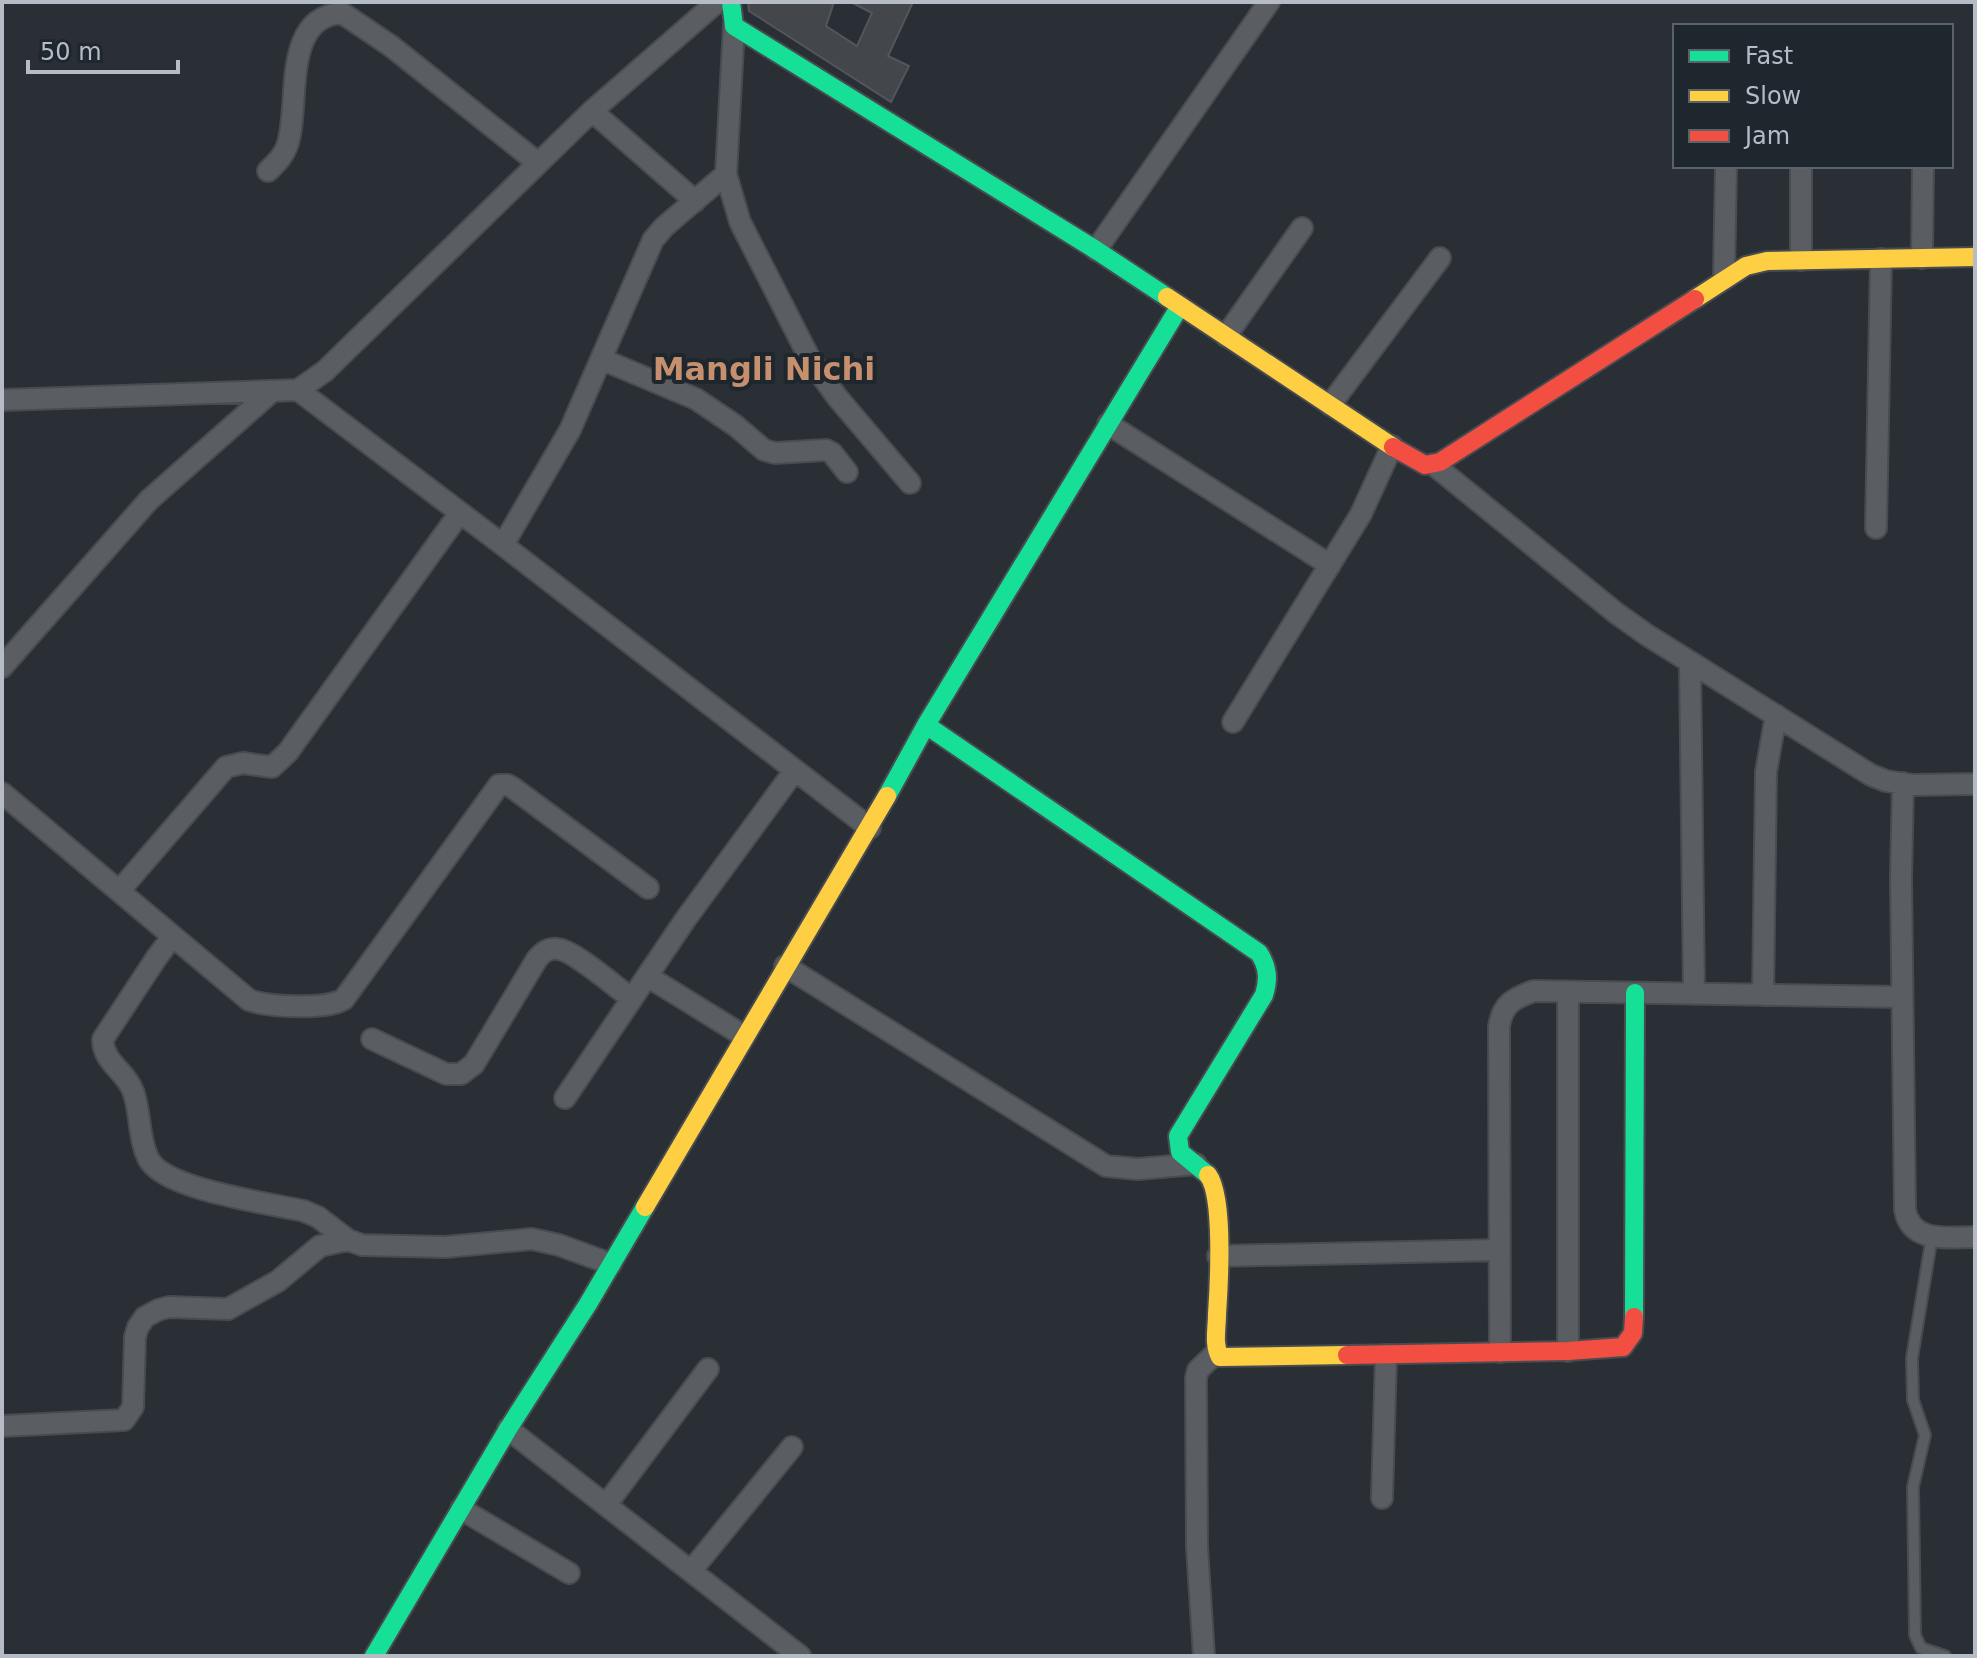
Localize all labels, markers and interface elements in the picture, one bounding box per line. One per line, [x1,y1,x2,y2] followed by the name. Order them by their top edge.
[28,24,178,74] scale bar
[1673,24,1953,168] legend
[40,38,102,66] text: 50 m
[1745,42,1793,70] text: Fast
[1745,82,1801,110] text: Slow
[1743,122,1790,150] text: Jam
[653,350,875,388] district label: Mangli Nichi

